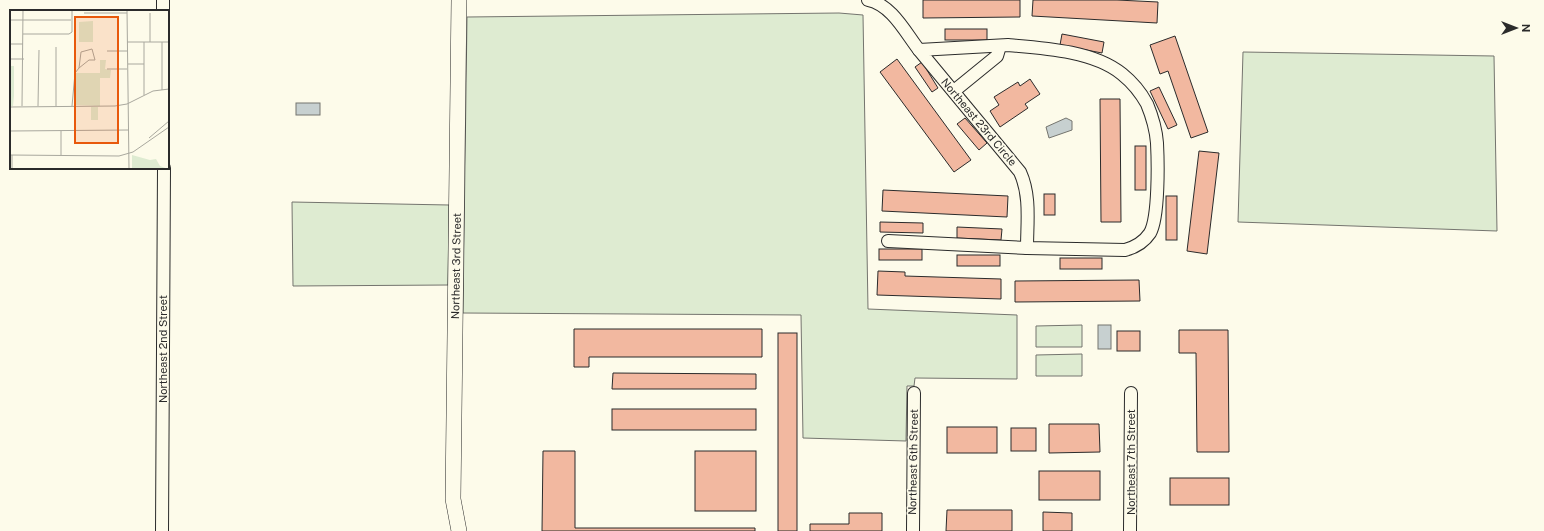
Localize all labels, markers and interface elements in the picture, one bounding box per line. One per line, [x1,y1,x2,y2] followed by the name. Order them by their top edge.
[1496,8,1536,48] north arrow
[10,10,169,169] inset map
[1520,24,1532,32] text: N
[939,76,1019,168] street label: Northeast 23rd Circle
[449,213,463,319] street label: Northeast 3rd Street
[157,295,169,403] street label: Northeast 2nd Street
[906,409,920,515] street label: Northeast 6th Street
[1125,409,1137,515] street label: Northeast 7th Street

